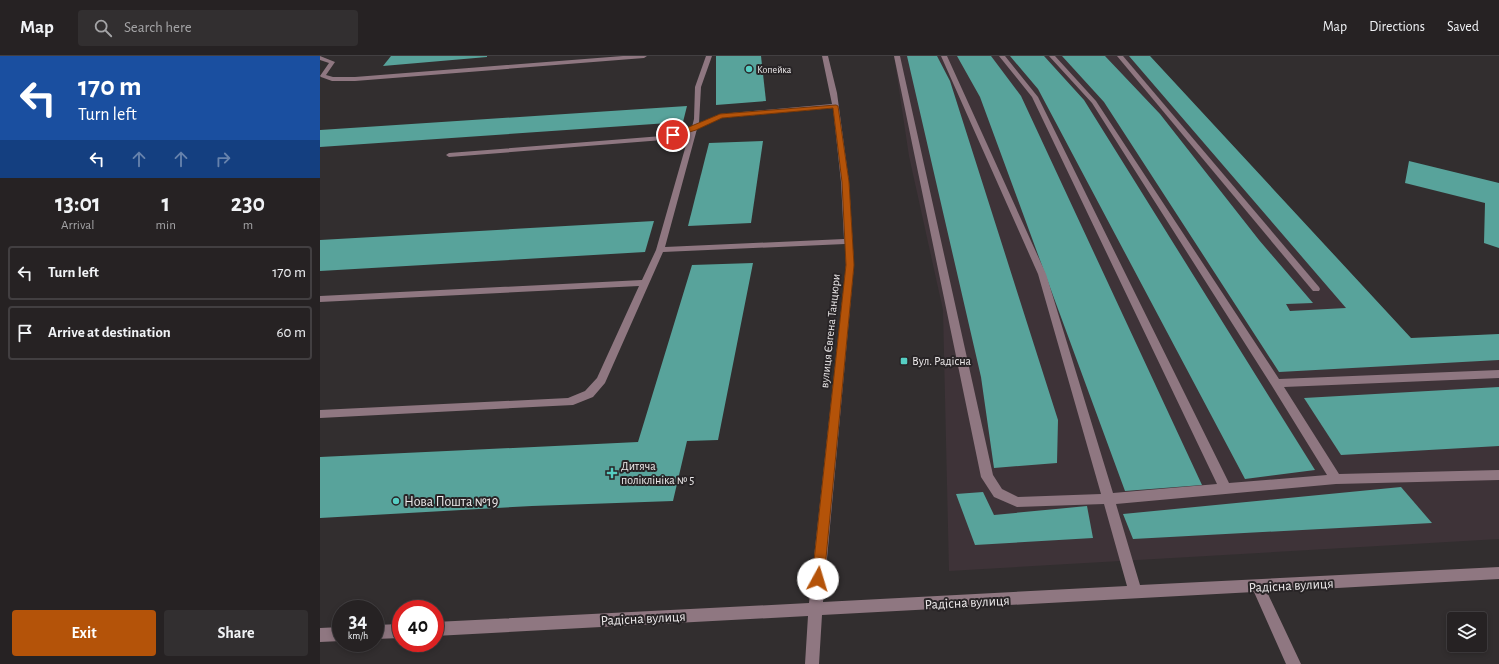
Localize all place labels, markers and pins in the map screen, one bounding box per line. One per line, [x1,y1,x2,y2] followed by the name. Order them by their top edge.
[744,64,754,74] marker: Копейка
[757,65,792,75] place label: Копейка
[656,118,690,152] pin
[912,355,972,368] place label: Вул. Радісна
[899,356,909,366] marker: Вул. Радісна
[621,460,694,486] place label: Дитяча поліклініка № 5
[606,467,618,479] marker: Дитяча поліклініка № 5
[404,495,498,509] place label: Нова Пошта №19
[391,496,401,506] marker: Нова Пошта №19

